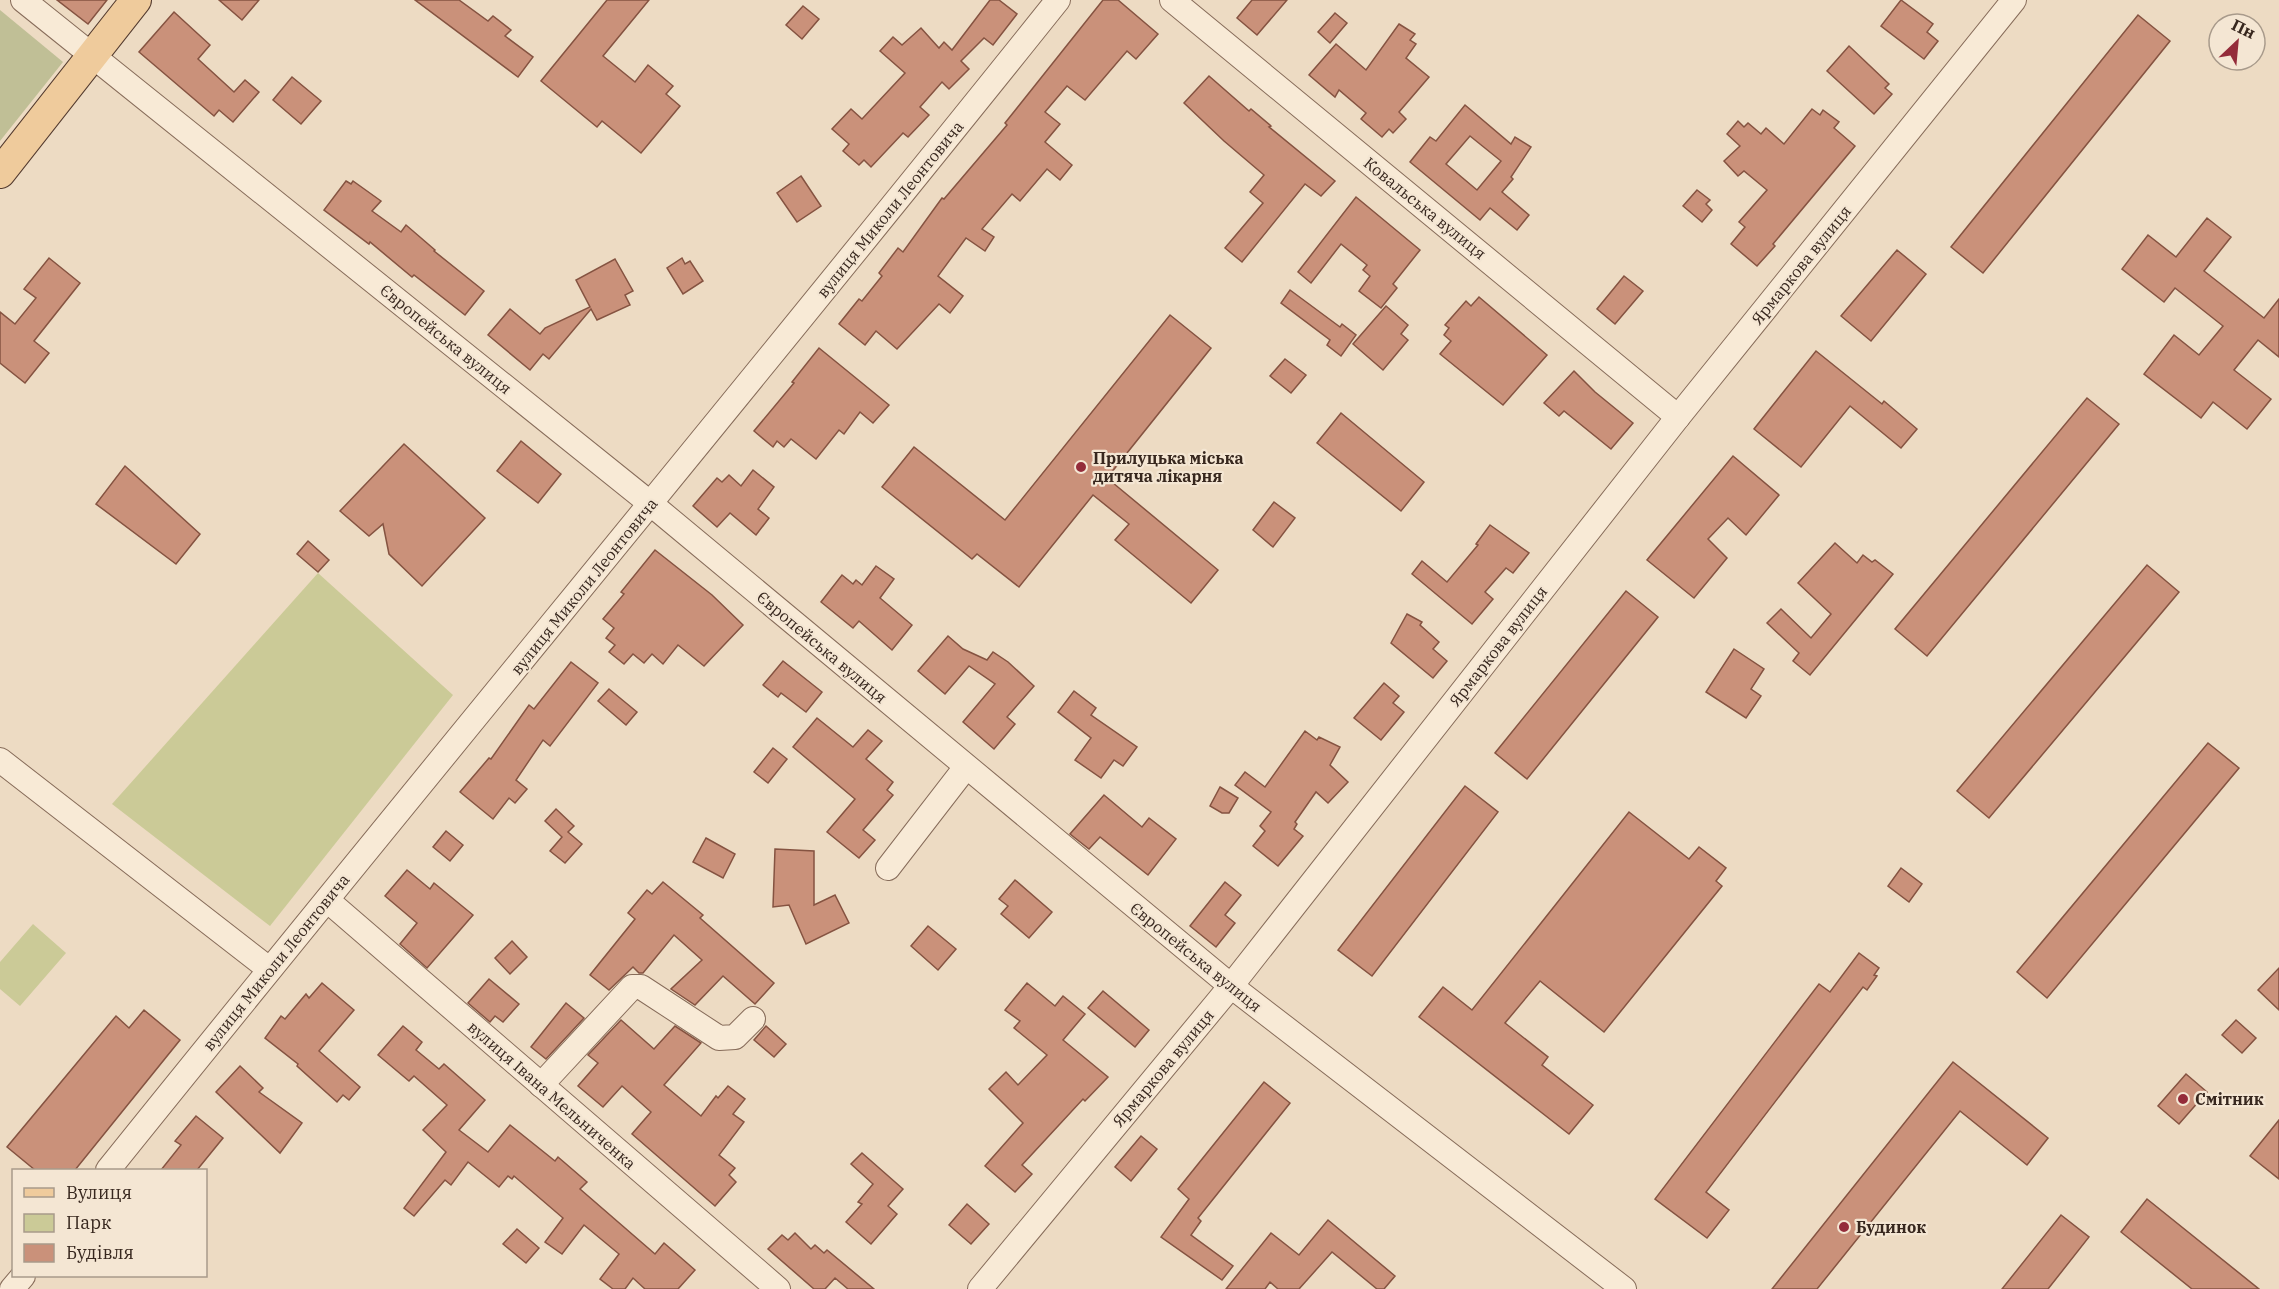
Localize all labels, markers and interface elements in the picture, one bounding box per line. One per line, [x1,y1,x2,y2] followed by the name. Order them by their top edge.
[2207,12,2267,72] north arrow
[2228,14,2259,43] text: Пн
[812,116,968,301] street label: вулиця Миколи Леонтовича
[1360,153,1490,263] street label: Ковальська вулиця
[1747,201,1855,329] street label: Ярмаркова вулиця
[376,280,516,398] street label: Європейська вулиця
[1093,448,1244,486] place label: Прилуцька міська дитяча лікарня
[1074,460,1088,474] marker: Прилуцька міська дитяча лікарня
[506,493,662,678] street label: вулиця Миколи Леонтовича
[1445,582,1551,710] street label: Ярмаркова вулиця
[753,587,891,707] street label: Європейська вулиця
[198,869,354,1054] street label: вулиця Миколи Леонтовича
[1126,898,1266,1016] street label: Європейська вулиця
[1108,1005,1218,1131] street label: Ярмаркова вулиця
[464,1017,640,1174] street label: вулиця Івана Мельниченка
[2195,1089,2264,1109] place label: Смітник
[2176,1092,2190,1106] marker: Смітник
[12,1169,207,1277] legend
[66,1181,132,1204] text: Вулиця
[66,1211,112,1234] text: Парк
[1856,1217,1926,1237] place label: Будинок
[1837,1220,1851,1234] marker: Будинок
[66,1241,134,1264] text: Будівля

